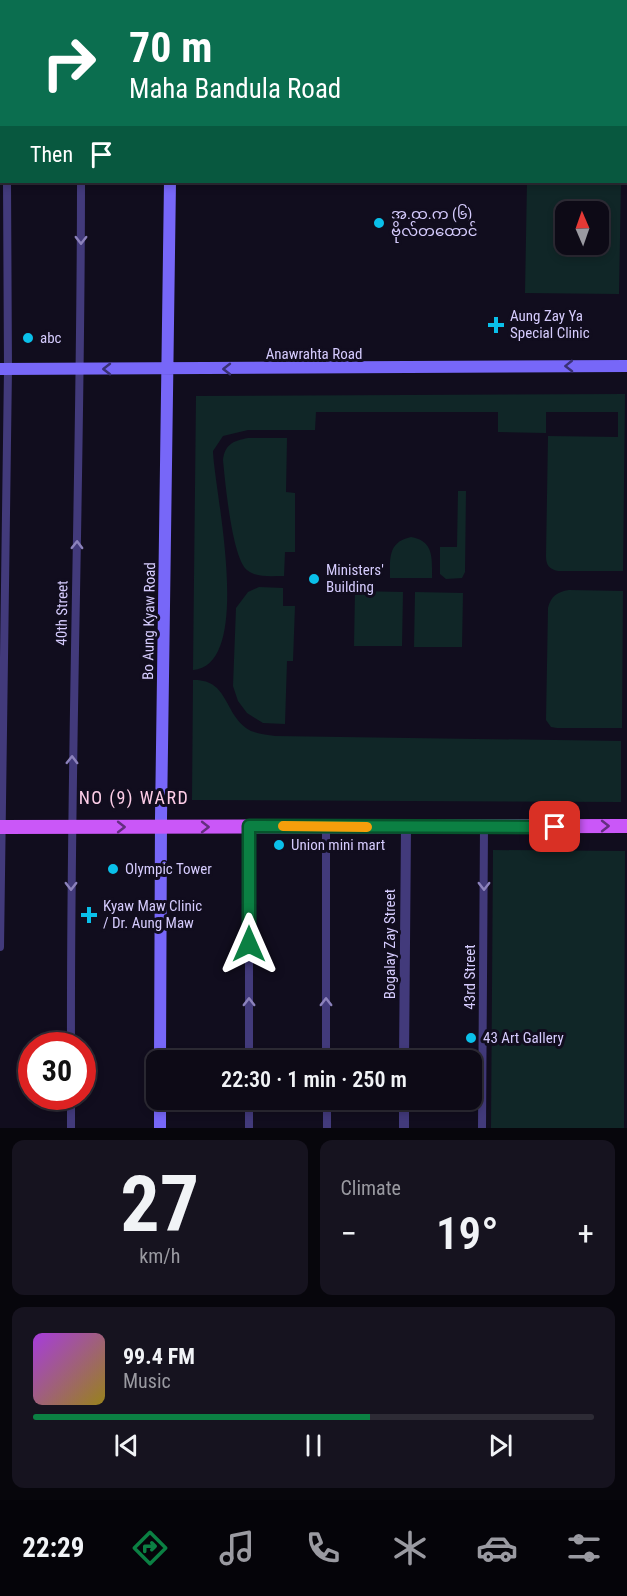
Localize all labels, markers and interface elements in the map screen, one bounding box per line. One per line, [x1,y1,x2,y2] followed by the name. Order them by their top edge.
[129,23,212,72] text: 70 m
[30,24,108,102] icon: right
[129,73,341,105] text: Maha Bandula Road
[85,138,118,171] icon: arrive
[30,142,73,167] text: Then
[555,201,609,255] north arrow
[555,201,609,255] map controls
[391,204,478,243] place label: အ.ထ.က (၆) ဗိုလ်တထောင်
[372,216,386,230] marker: အ.ထ.က (၆) ဗိုလ်တထောင်
[75,235,87,244] one-way arrow
[510,307,590,342] place label: Aung Zay Ya Special Clinic
[487,316,505,334] marker: Aung Zay Ya Special Clinic
[40,329,62,347] place label: abc
[21,331,35,345] marker: abc
[266,345,362,363] street label: Anawrahta Road
[564,360,573,372] one-way arrow
[103,363,112,375] one-way arrow
[222,363,231,375] one-way arrow
[71,540,83,549] one-way arrow
[326,561,384,596] place label: Ministers' Building
[139,562,159,680] street label: Bo Aung Kyaw Road
[307,572,321,586] marker: Ministers' Building
[52,580,72,646] street label: 40th Street
[65,756,78,765] one-way arrow
[79,787,189,809] district label: NO (9) WARD
[529,801,580,852] pin
[538,810,571,843] icon: arrive
[601,820,610,832] one-way arrow
[117,821,126,833] one-way arrow
[201,821,210,833] one-way arrow
[291,836,385,854] place label: Union mini mart
[272,838,286,852] marker: Union mini mart
[125,860,212,878] place label: Olympic Tower
[106,862,120,876] marker: Olympic Tower
[65,881,77,890] one-way arrow
[478,881,490,890] one-way arrow
[381,889,399,999] street label: Bogalay Zay Street
[103,897,202,932] place label: Kyaw Maw Clinic / Dr. Aung Maw
[80,906,98,924] marker: Kyaw Maw Clinic / Dr. Aung Maw
[217,912,281,976] position arrow
[461,944,479,1010] street label: 43rd Street
[243,998,255,1007] one-way arrow
[320,998,332,1007] one-way arrow
[483,1029,564,1047] place label: 43 Art Gallery
[464,1031,478,1045] marker: 43 Art Gallery
[18,1032,96,1110] speed limit sign: 30
[221,1067,407,1092] text: 22:30 · 1 min · 250 m
[120,1159,199,1250] text: 27
[341,1176,401,1200] text: Climate
[436,1207,499,1260] text: 19°
[341,1214,357,1253] text: −
[578,1214,594,1253] text: +
[139,1244,180,1268] text: km/h
[123,1344,195,1369] text: 99.4 FM
[123,1369,171,1393] text: Music
[110,1429,143,1462] icon: previous
[297,1429,330,1462] icon: pause
[484,1429,517,1462] icon: next
[129,1527,171,1569] icon: directions
[216,1527,258,1569] icon: music
[302,1527,344,1569] icon: phone
[389,1527,431,1569] icon: climate
[476,1527,518,1569] icon: car
[563,1527,605,1569] icon: filters
[22,1532,84,1564] text: 22:29

